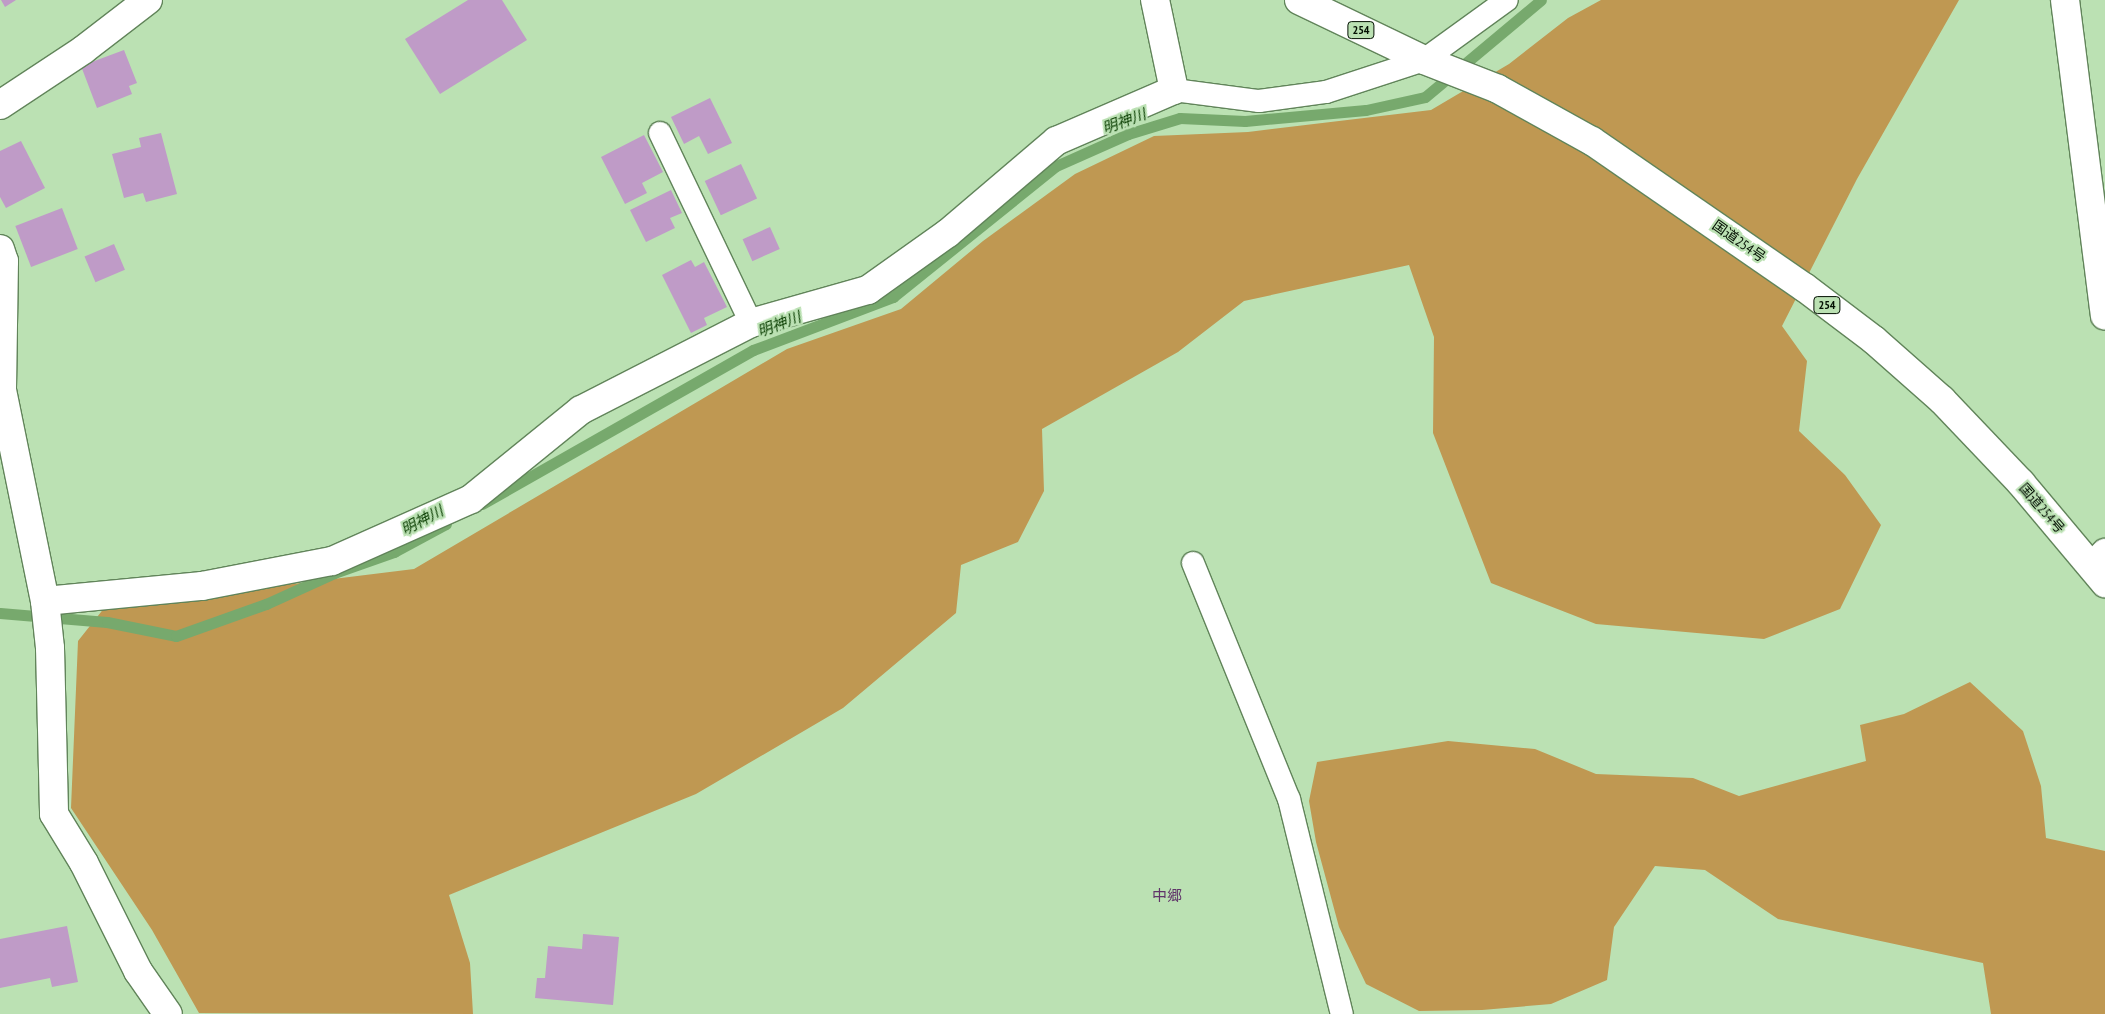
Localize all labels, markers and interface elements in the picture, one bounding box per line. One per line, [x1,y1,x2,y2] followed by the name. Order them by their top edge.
[1347,20,1375,40] road number: 254
[1100,105,1148,137] water label: 明神川
[1709,217,1769,265] street label: 国道254号
[1813,296,1841,314] road number: 254
[755,308,803,340] water label: 明神川
[2016,480,2068,536] street label: 国道254号
[398,501,446,539] water label: 明神川
[1152,887,1182,905] district label: 中郷

